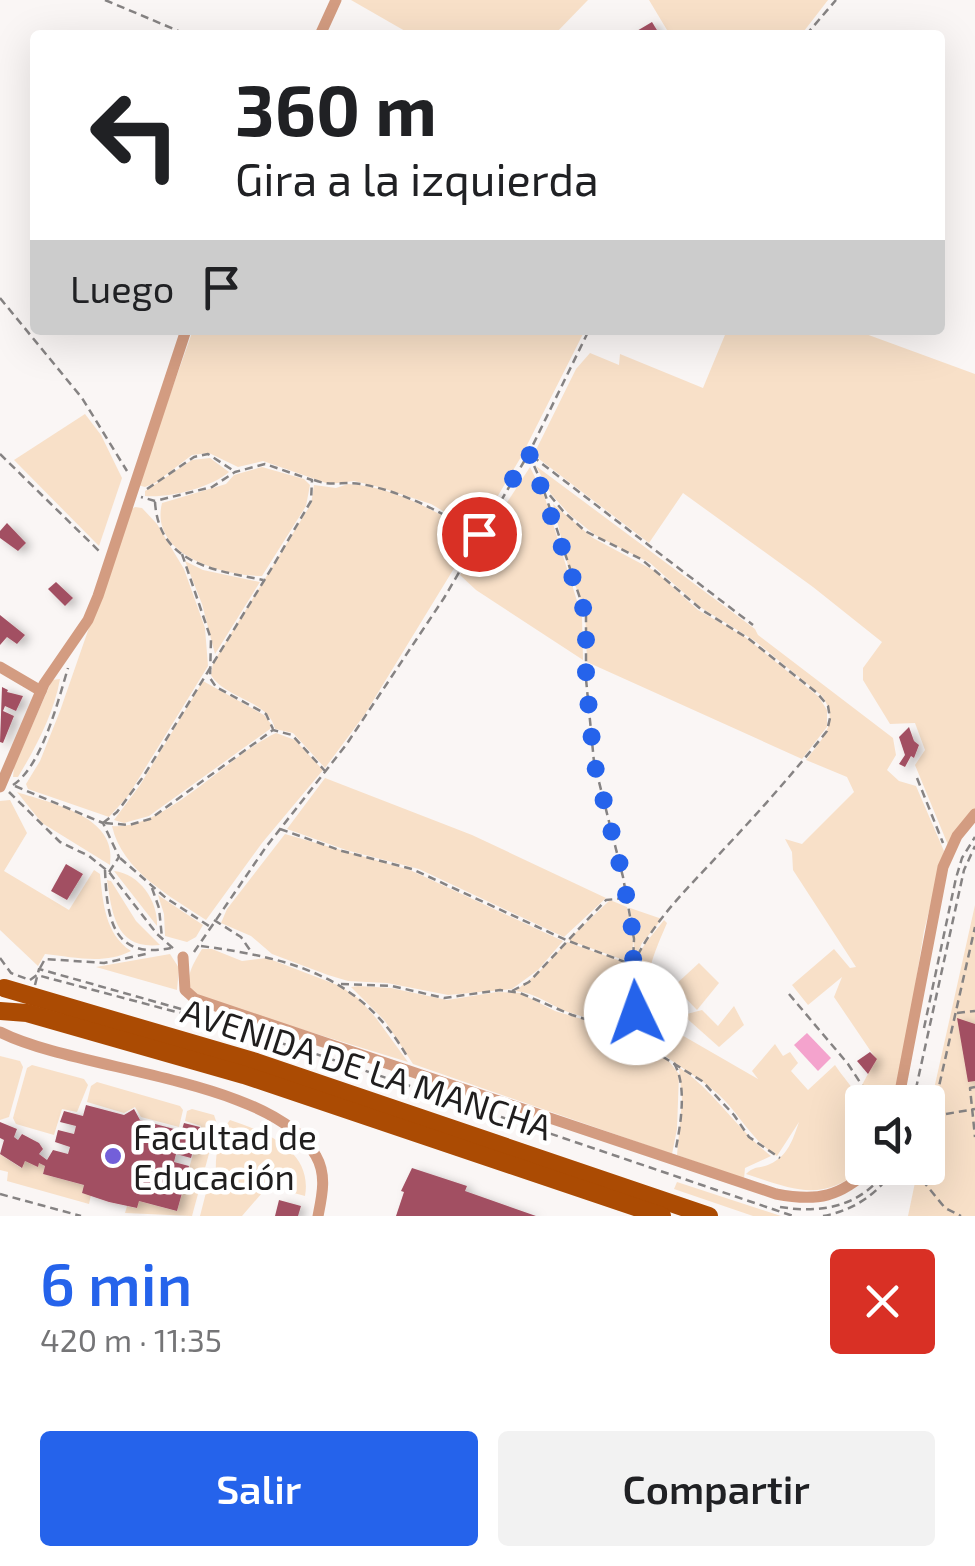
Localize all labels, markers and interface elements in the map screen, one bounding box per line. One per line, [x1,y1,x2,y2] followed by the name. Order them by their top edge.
[235,66,437,150] text: 360 m
[70,70,200,200] icon: left
[235,151,599,205] text: Gira a la izquierda
[194,260,249,315] icon: arrive
[70,265,174,311] text: Luego
[437,492,522,577] pin
[452,507,507,562] icon: arrive
[584,961,688,1065] position arrow
[177,988,558,1148] street label: AVENIDA DE LA MANCHA
[845,1085,945,1185] map controls
[845,1085,945,1185] button: sound
[133,1115,317,1197] place label: Facultad de Educación
[102,1145,124,1167] marker: Facultad de Educación
[40,1246,192,1318] text: 6 min
[830,1249,935,1354] button: close
[40,1320,222,1358] text: 420 m · 11:35
[40,1431,478,1546] button: Salir
[498,1431,935,1546] button: Compartir

